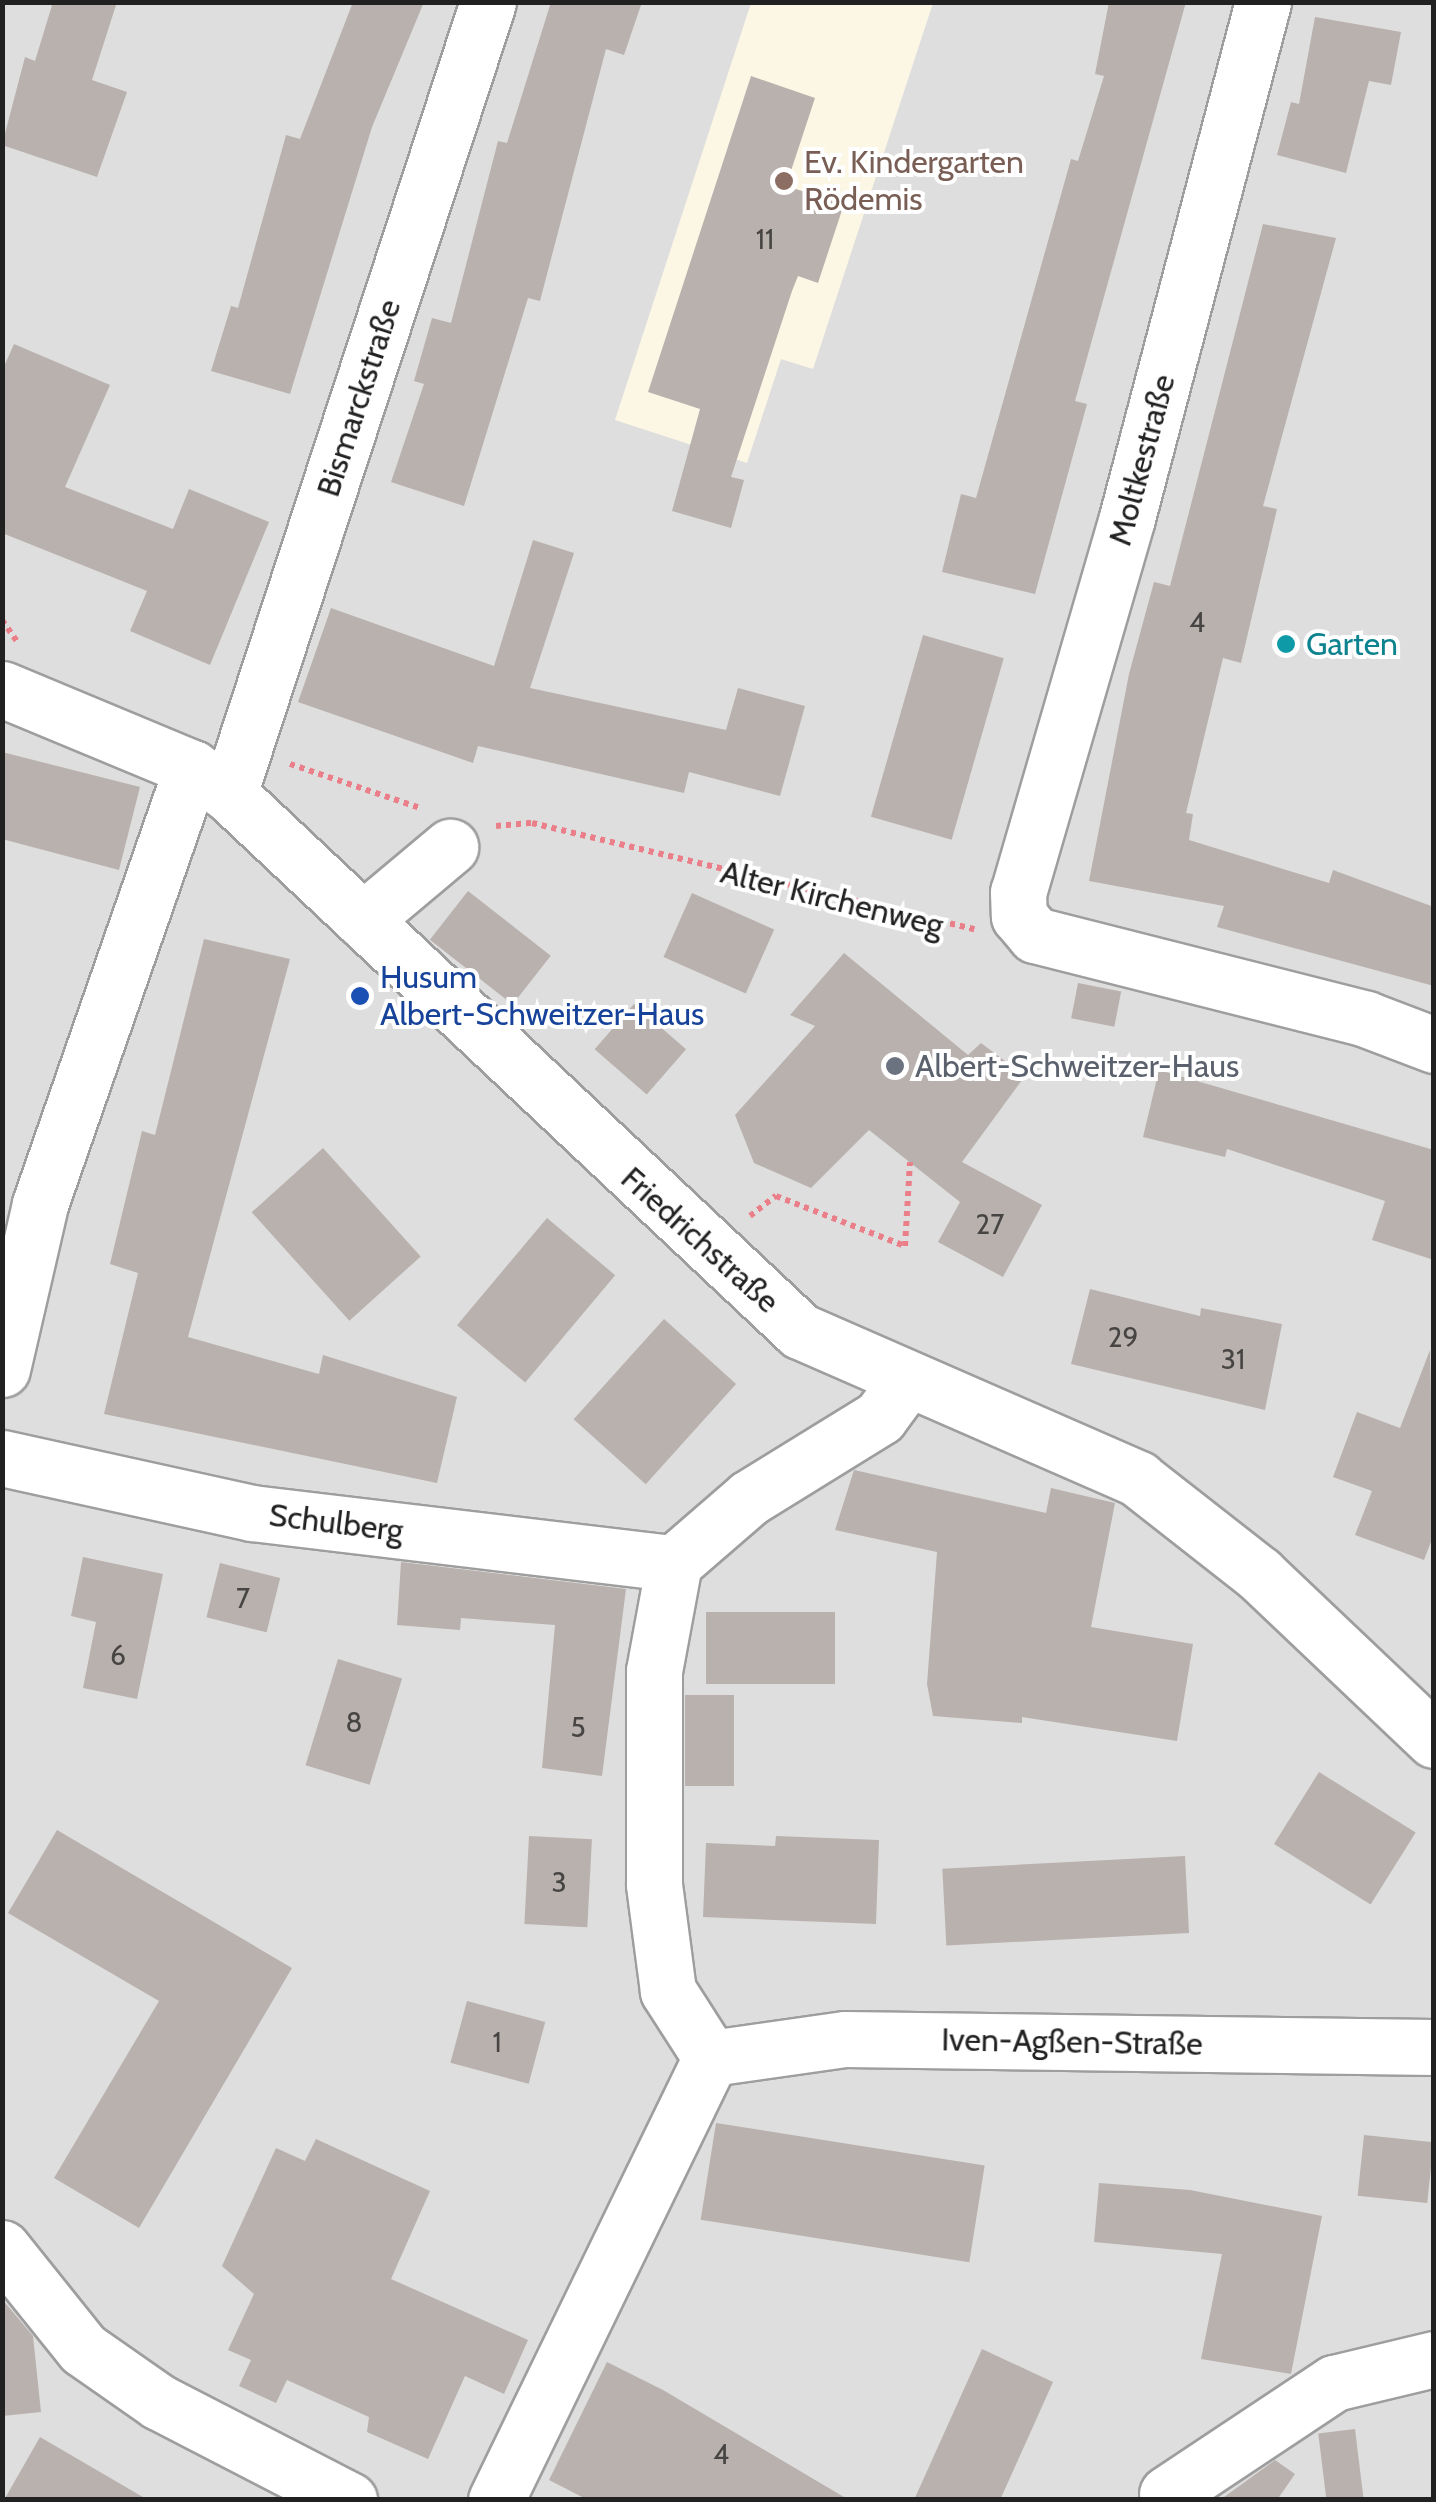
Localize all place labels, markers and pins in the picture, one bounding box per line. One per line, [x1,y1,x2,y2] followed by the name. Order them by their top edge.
[804,144,1024,219] place label: Ev. Kindergarten Rödemis
[773,170,795,192] marker: Ev. Kindergarten Rödemis
[1306,625,1398,663] place label: Garten
[1275,633,1297,655] marker: Garten
[380,959,704,1034] place label: Husum Albert-Schweitzer-Haus
[349,985,371,1007] marker: Husum Albert-Schweitzer-Haus
[915,1047,1239,1085] place label: Albert-Schweitzer-Haus
[884,1055,906,1077] marker: Albert-Schweitzer-Haus

